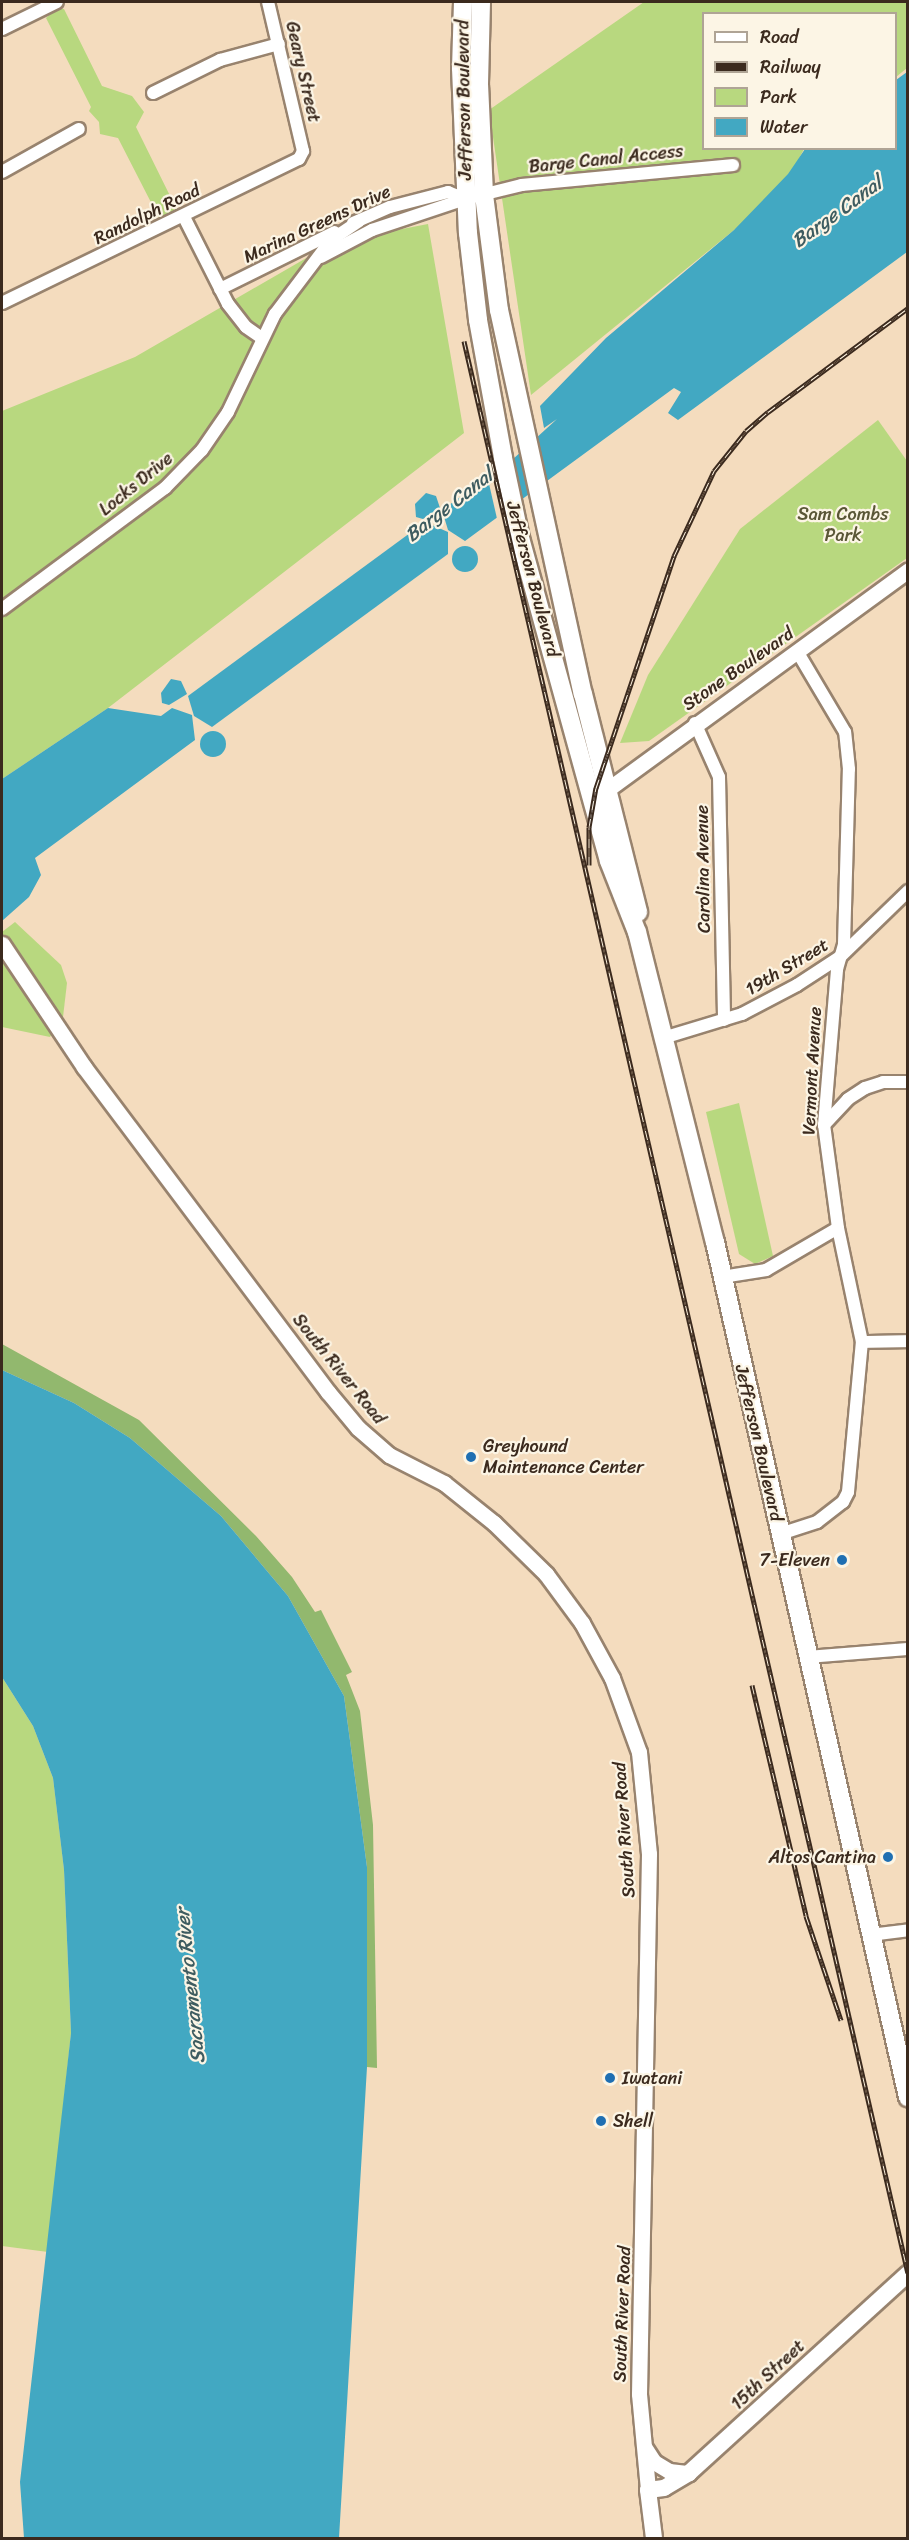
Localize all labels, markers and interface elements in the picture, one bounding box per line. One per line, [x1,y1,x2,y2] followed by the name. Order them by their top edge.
[702,12,897,150] legend
[281,19,325,125] street label: Geary Street
[452,20,476,180] street label: Jefferson Boulevard
[760,21,799,53] text: Road
[760,51,821,83] text: Railway
[760,81,797,113] text: Park
[760,111,807,143] text: Water
[528,140,684,178] street label: Barge Canal Access
[787,171,887,253] water label: Barge Canal
[90,179,204,249] street label: Randolph Road
[240,181,394,267] street label: Marina Greens Drive
[95,448,177,520] street label: Locks Drive
[400,463,498,547] water label: Barge Canal
[502,499,564,659] street label: Jefferson Boulevard
[798,504,888,546] park label: Sam Combs Park
[678,623,798,715] street label: Stone Boulevard
[691,805,715,933] street label: Carolina Avenue
[742,934,832,1000] street label: 19th Street
[798,1006,826,1136] street label: Vermont Avenue
[288,1309,390,1429] street label: South River Road
[730,1363,788,1523] street label: Jefferson Boulevard
[483,1436,644,1478] place label: Greyhound Maintenance Center
[464,1450,478,1464] marker: Greyhound Maintenance Center
[760,1549,830,1571] place label: 7-Eleven
[835,1553,849,1567] marker: 7-Eleven
[608,1761,640,1899] street label: South River Road
[768,1846,876,1868] place label: Altos Cantina
[881,1850,895,1864] marker: Altos Cantina
[170,1907,210,2065] water label: Sacramento River
[622,2067,682,2089] place label: Iwatani
[603,2071,617,2085] marker: Iwatani
[613,2110,653,2132] place label: Shell
[594,2114,608,2128] marker: Shell
[609,2246,635,2382] street label: South River Road
[727,2335,809,2415] street label: 15th Street

